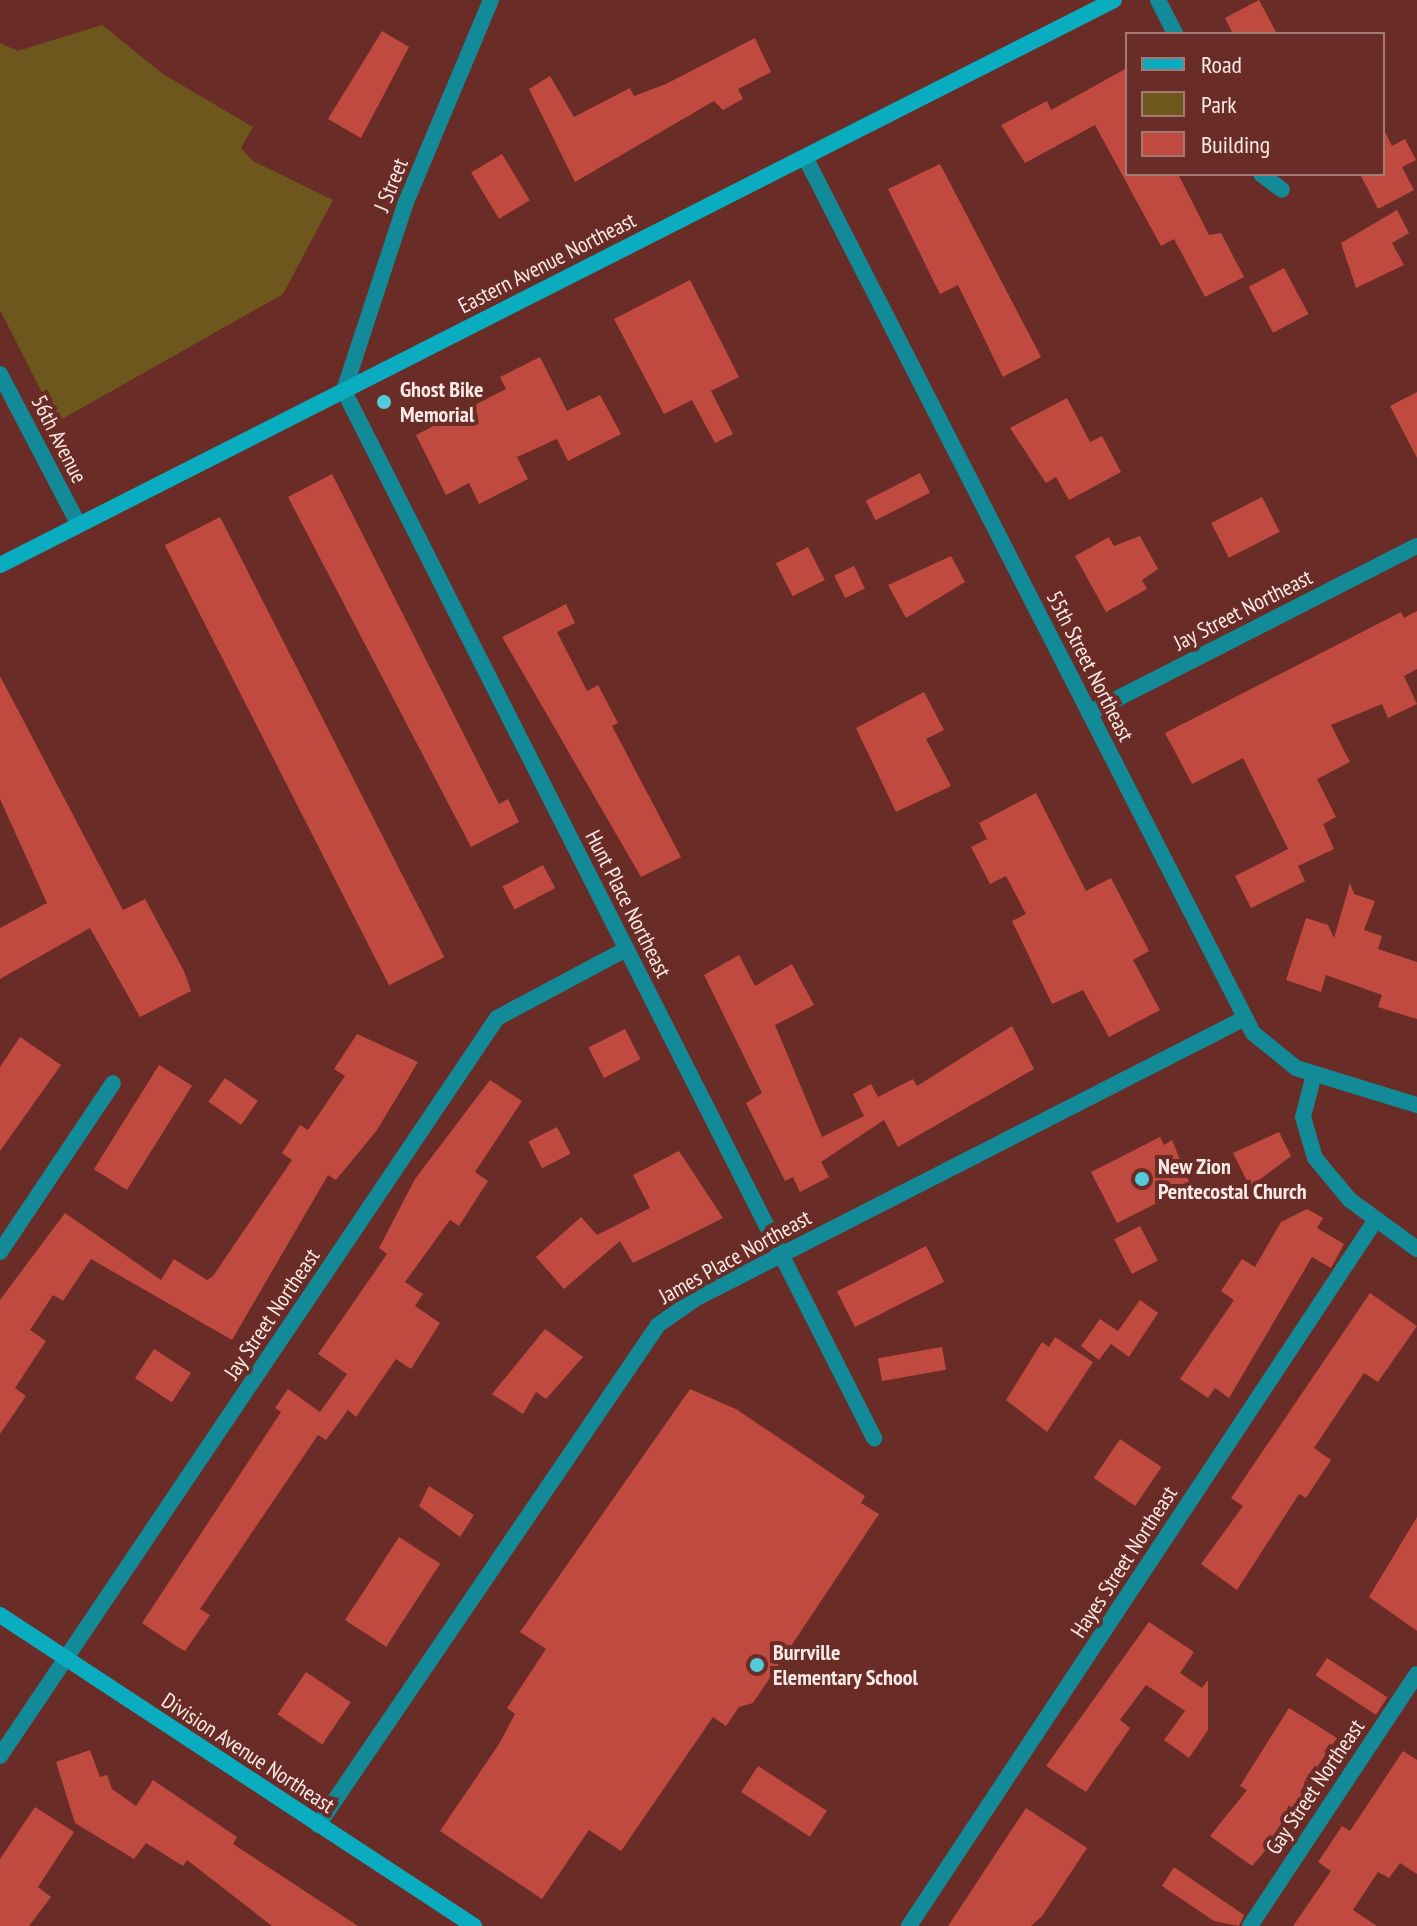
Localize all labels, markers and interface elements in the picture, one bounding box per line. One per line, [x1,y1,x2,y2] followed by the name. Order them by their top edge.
[1125,32,1385,176] legend
[1201,49,1242,80] text: Road
[1201,89,1237,120] text: Park
[1201,129,1270,160] text: Building
[368,154,414,216] street label: J Street
[454,207,640,319] street label: Eastern Avenue Northeast
[400,376,483,428] place label: Ghost Bike Memorial
[25,390,93,488] street label: 56th Avenue
[375,393,393,411] marker: Ghost Bike Memorial
[1169,564,1317,656] street label: Jay Street Northeast
[1041,586,1139,746] street label: 55th Street Northeast
[580,826,676,982] street label: Hunt Place Northeast
[1158,1153,1307,1204] place label: New Zion Pentecostal Church
[1133,1170,1151,1188] marker: New Zion Pentecostal Church
[654,1204,816,1310] street label: James Place Northeast
[218,1244,326,1384] street label: Jay Street Northeast
[1065,1481,1183,1643] street label: Hayes Street Northeast
[773,1639,919,1690] place label: Burrville Elementary School
[748,1656,766,1674] marker: Burrville Elementary School
[157,1687,339,1819] street label: Division Avenue Northeast
[1260,1714,1370,1860] street label: Gay Street Northeast

